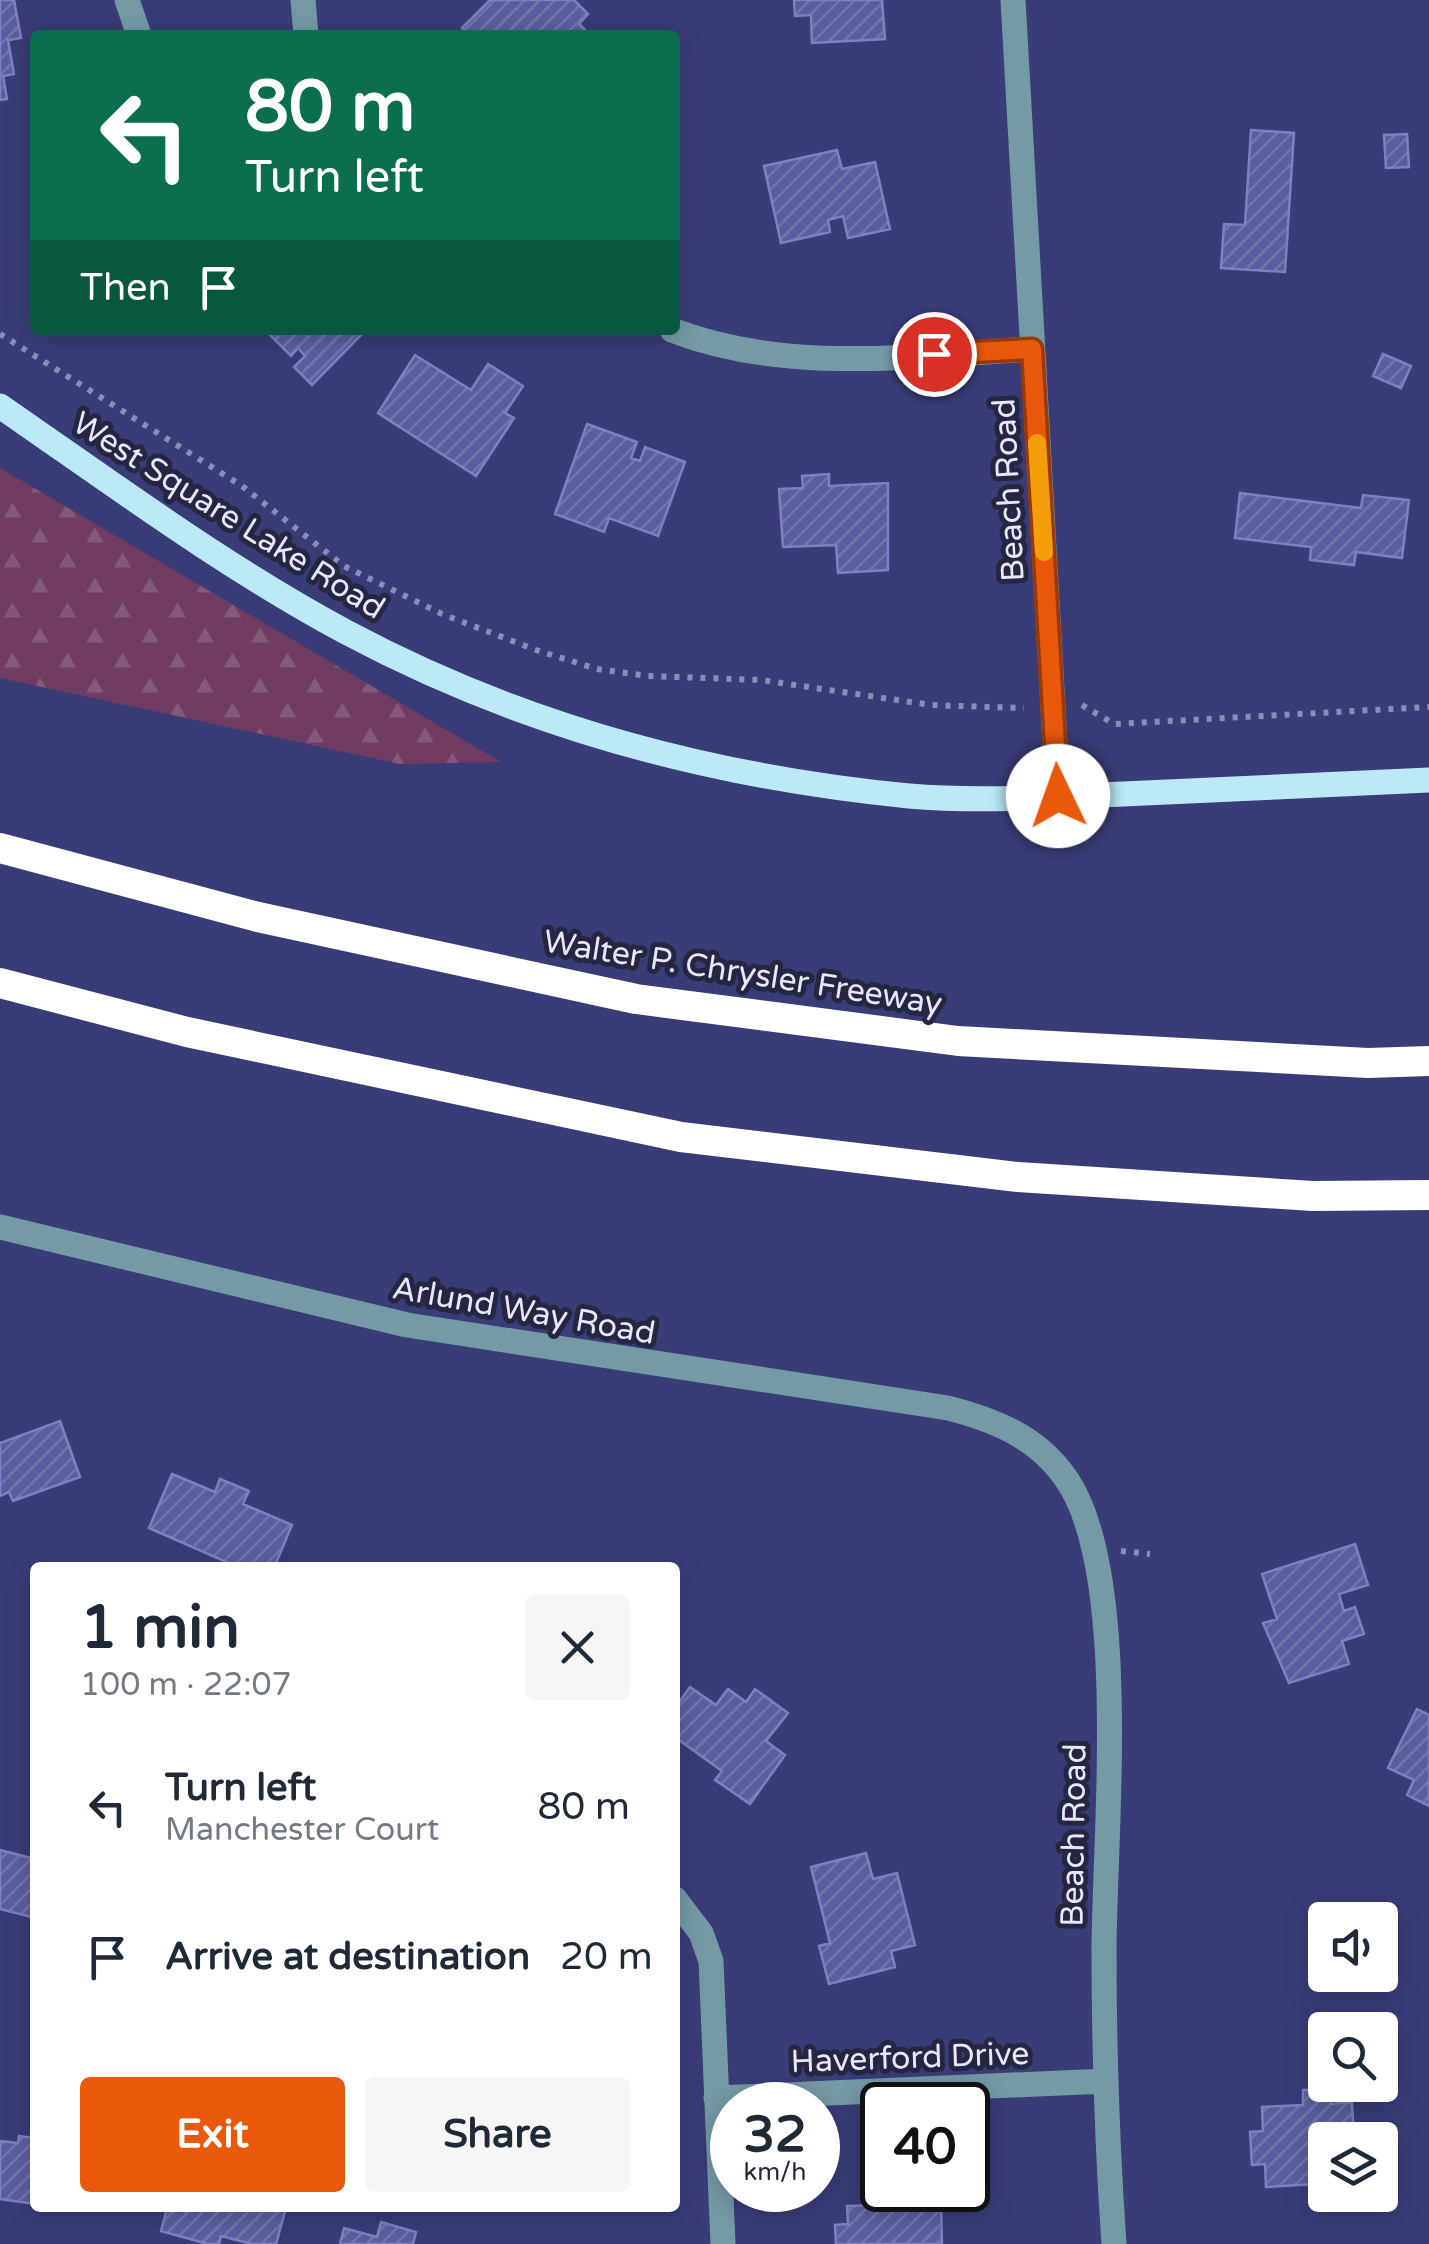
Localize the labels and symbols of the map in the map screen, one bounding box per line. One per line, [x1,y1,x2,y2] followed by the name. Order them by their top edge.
[892,312,977,397] pin
[985,397,1033,583] street label: Beach Road
[65,404,392,628] street label: West Square Lake Road
[1006,744,1110,848] position arrow
[541,923,945,1023] street label: Walter P. Chrysler Freeway
[390,1269,658,1353] street label: Arlund Way Road
[1053,1743,1095,1927] street label: Beach Road
[790,2035,1030,2081] street label: Haverford Drive
[860,2082,990,2212] speed limit sign: 40

